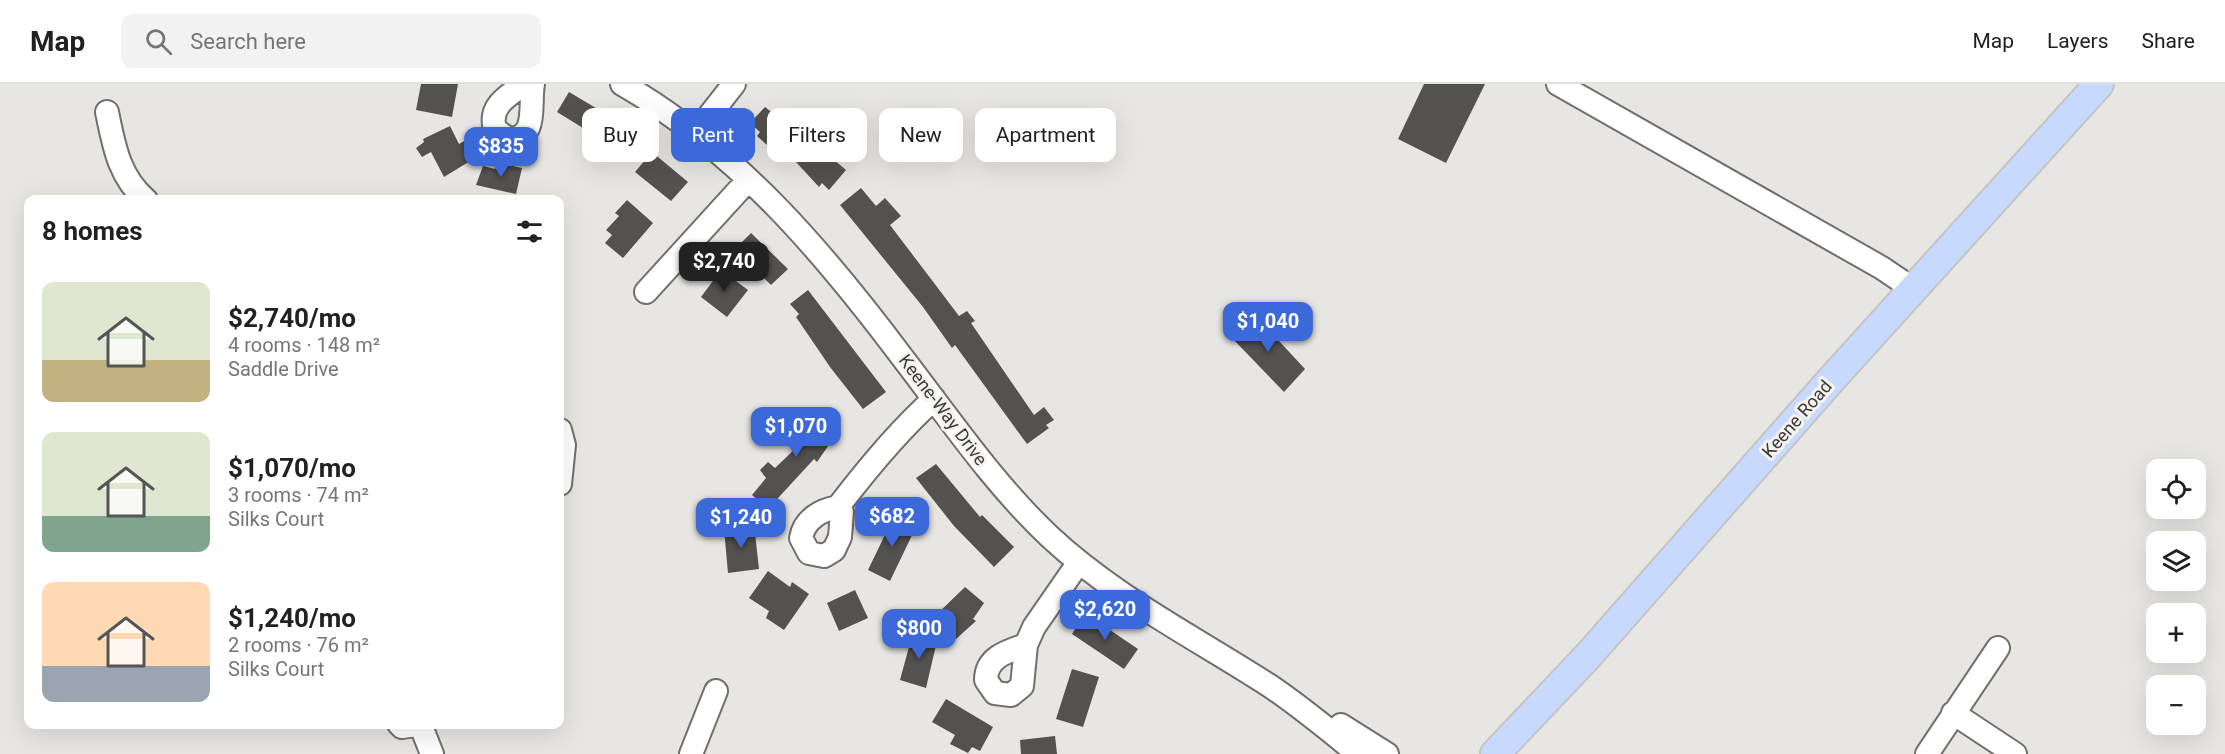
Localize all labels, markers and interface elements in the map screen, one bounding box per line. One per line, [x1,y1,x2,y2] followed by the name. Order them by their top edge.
[121,14,541,68] search box
[30,25,85,58] text: Map
[142,25,175,58] icon: search
[190,29,306,54] text: Search here
[1972,29,2014,53] text: Map
[2047,29,2108,53] text: Layers
[2141,29,2195,53] text: Share
[582,108,659,162] chip: Buy
[671,108,755,162] chip: Rent
[767,108,867,162] chip: Filters
[879,108,963,162] chip: New
[975,108,1116,162] chip: Apartment
[465,127,537,178] pin: $835
[478,134,524,158] text: $835
[513,215,546,248] icon: filters
[42,216,143,246] text: 8 homes
[675,242,773,293] pin: $2,740
[693,249,755,273] text: $2,740
[1219,302,1317,353] pin: $1,040
[228,303,356,333] text: $2,740/mo
[90,306,162,378] icon: home
[1237,309,1299,333] text: $1,040
[228,333,380,357] text: 4 rooms · 148 m²
[895,350,992,469] street label: Keene-Way Drive
[228,357,339,381] text: Saddle Drive
[1757,376,1836,462] street label: Keene Road
[747,407,845,458] pin: $1,070
[765,414,827,438] text: $1,070
[228,453,356,483] text: $1,070/mo
[90,456,162,528] icon: home
[2146,459,2206,735] map controls
[2146,459,2206,519] button: locate
[228,483,369,507] text: 3 rooms · 74 m²
[856,497,928,548] pin: $682
[692,498,790,549] pin: $1,240
[869,504,915,528] text: $682
[710,505,772,529] text: $1,240
[228,507,324,531] text: Silks Court
[2146,531,2206,591] button: layers
[1056,590,1154,641] pin: $2,620
[1074,597,1136,621] text: $2,620
[228,603,356,633] text: $1,240/mo
[2146,603,2206,663] button: +
[90,606,162,678] icon: home
[883,609,955,660] pin: $800
[896,616,942,640] text: $800
[228,633,369,657] text: 2 rooms · 76 m²
[228,657,324,681] text: Silks Court
[2146,675,2206,735] button: −

